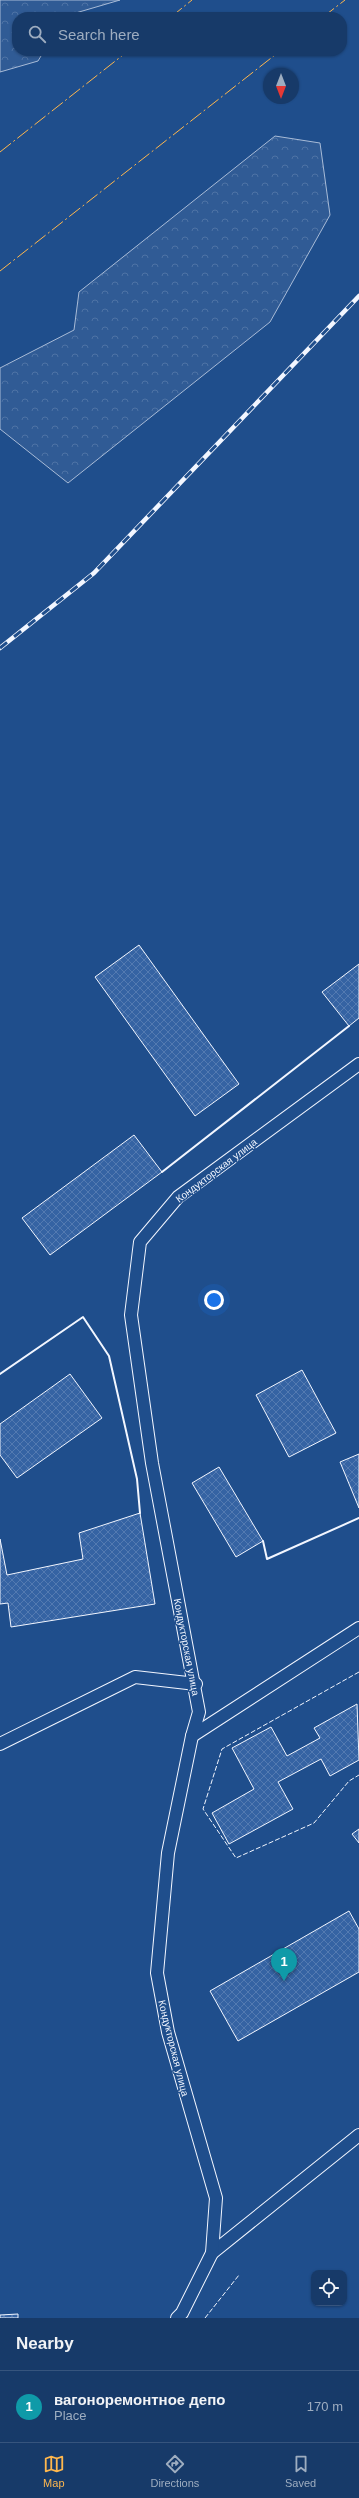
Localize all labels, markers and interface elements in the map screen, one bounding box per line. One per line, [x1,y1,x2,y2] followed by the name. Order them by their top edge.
[12,12,347,56] search box
[26,23,48,45] icon: search
[58,26,140,43] text: Search here
[263,68,299,104] north arrow
[174,1136,259,1204] street label: Кондукторская улица
[204,1290,224,1310] your location
[172,1598,201,1697] street label: Кондукторская улица
[271,1948,297,1981] pin: 1
[156,1999,191,2098] street label: Кондукторская улица
[311,2270,347,2306] map controls
[311,2270,347,2306] button: locate
[16,2334,74,2353] text: Nearby
[54,2391,225,2408] text: вагоноремонтное депо
[25,2399,33,2414] text: 1
[307,2399,343,2414] text: 170 m
[54,2408,87,2423] text: Place
[43,2453,65,2489] tab: Map
[150,2453,199,2489] tab: Directions
[285,2453,316,2489] tab: Saved

